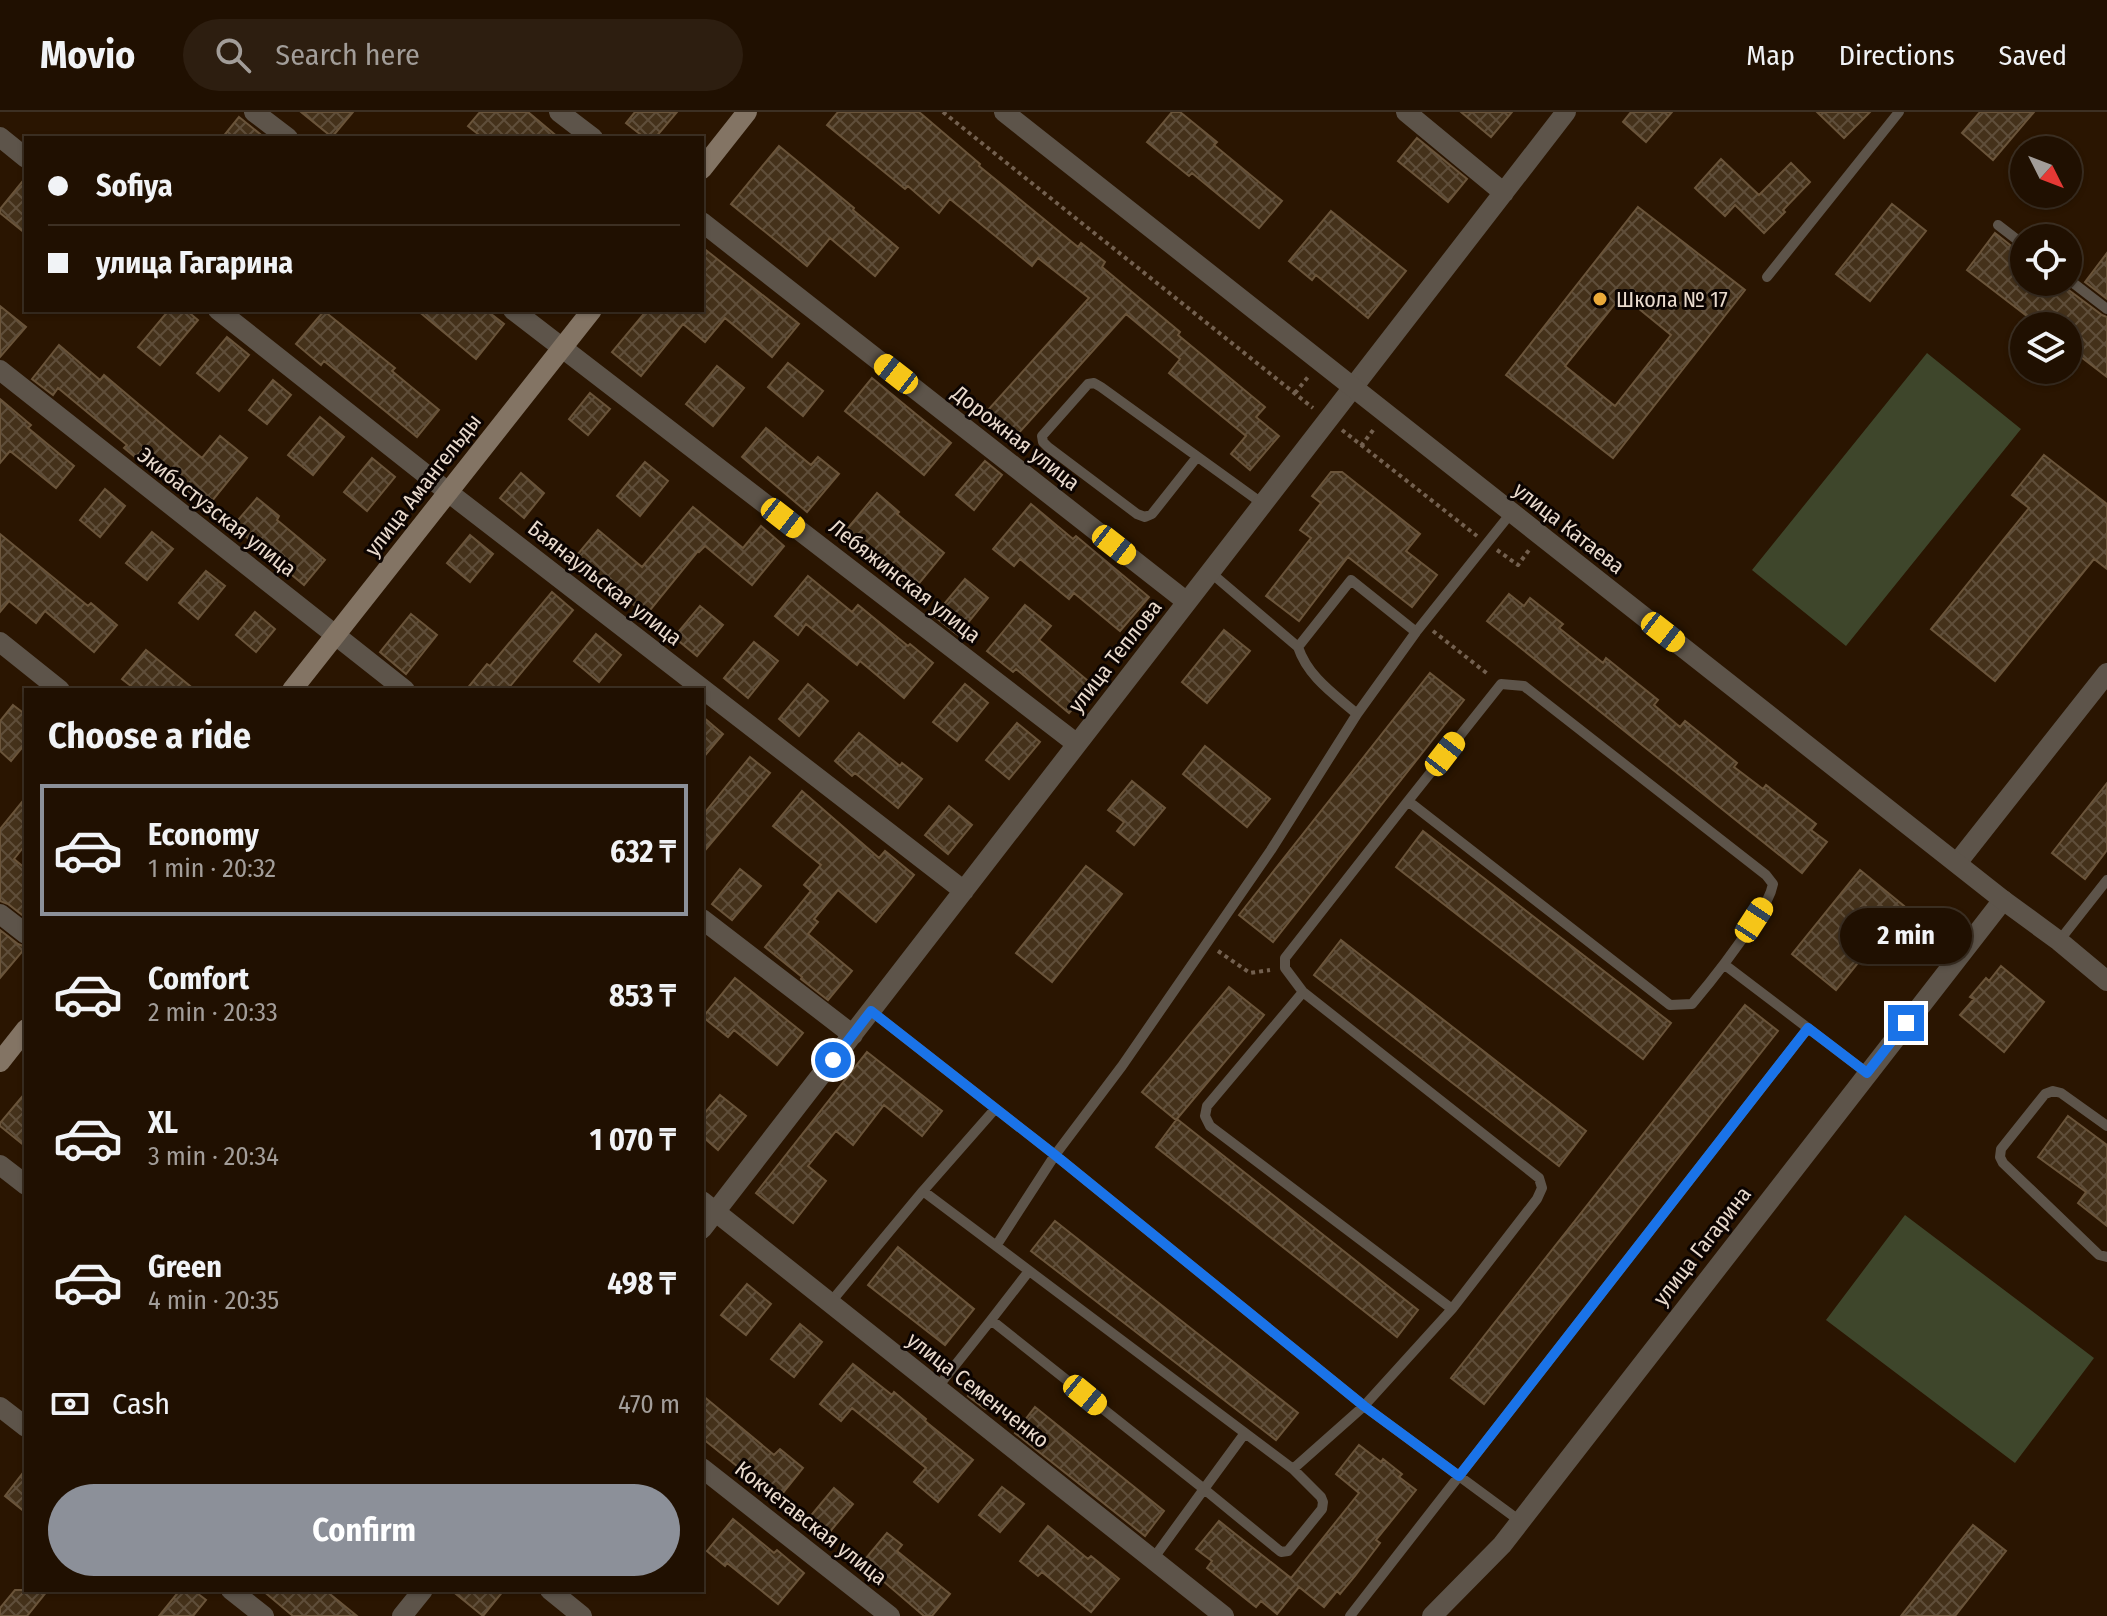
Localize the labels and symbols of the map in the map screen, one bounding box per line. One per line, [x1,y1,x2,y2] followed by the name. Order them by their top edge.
[2010,136,2082,208] north arrow
[1616,286,1728,313] place label: Школа № 17
[1591,290,1609,308] marker: Школа № 17
[870,350,922,398] car
[946,379,1085,496] street label: Дорожная улица
[359,408,487,562] street label: улица Амангельды
[132,442,302,582] street label: Экибастузская улица
[1508,476,1630,580] street label: улица Катаева
[757,494,809,542] car
[824,513,986,649] street label: Лебяжинская улица
[523,515,687,651] street label: Баянаульская улица
[1088,521,1140,569] car
[1062,594,1168,718] street label: улица Теплова
[1637,608,1689,656] car
[1421,728,1469,780] car
[1731,893,1777,947] car
[1840,907,1972,963] callout: 2 min
[1888,1005,1924,1041] route end
[815,1042,851,1078] route start
[1647,1181,1757,1311] street label: улица Гагарина
[902,1326,1054,1454] street label: улица Семенченко
[1059,1371,1111,1419] car
[730,1455,892,1591] street label: Кокчетавская улица

